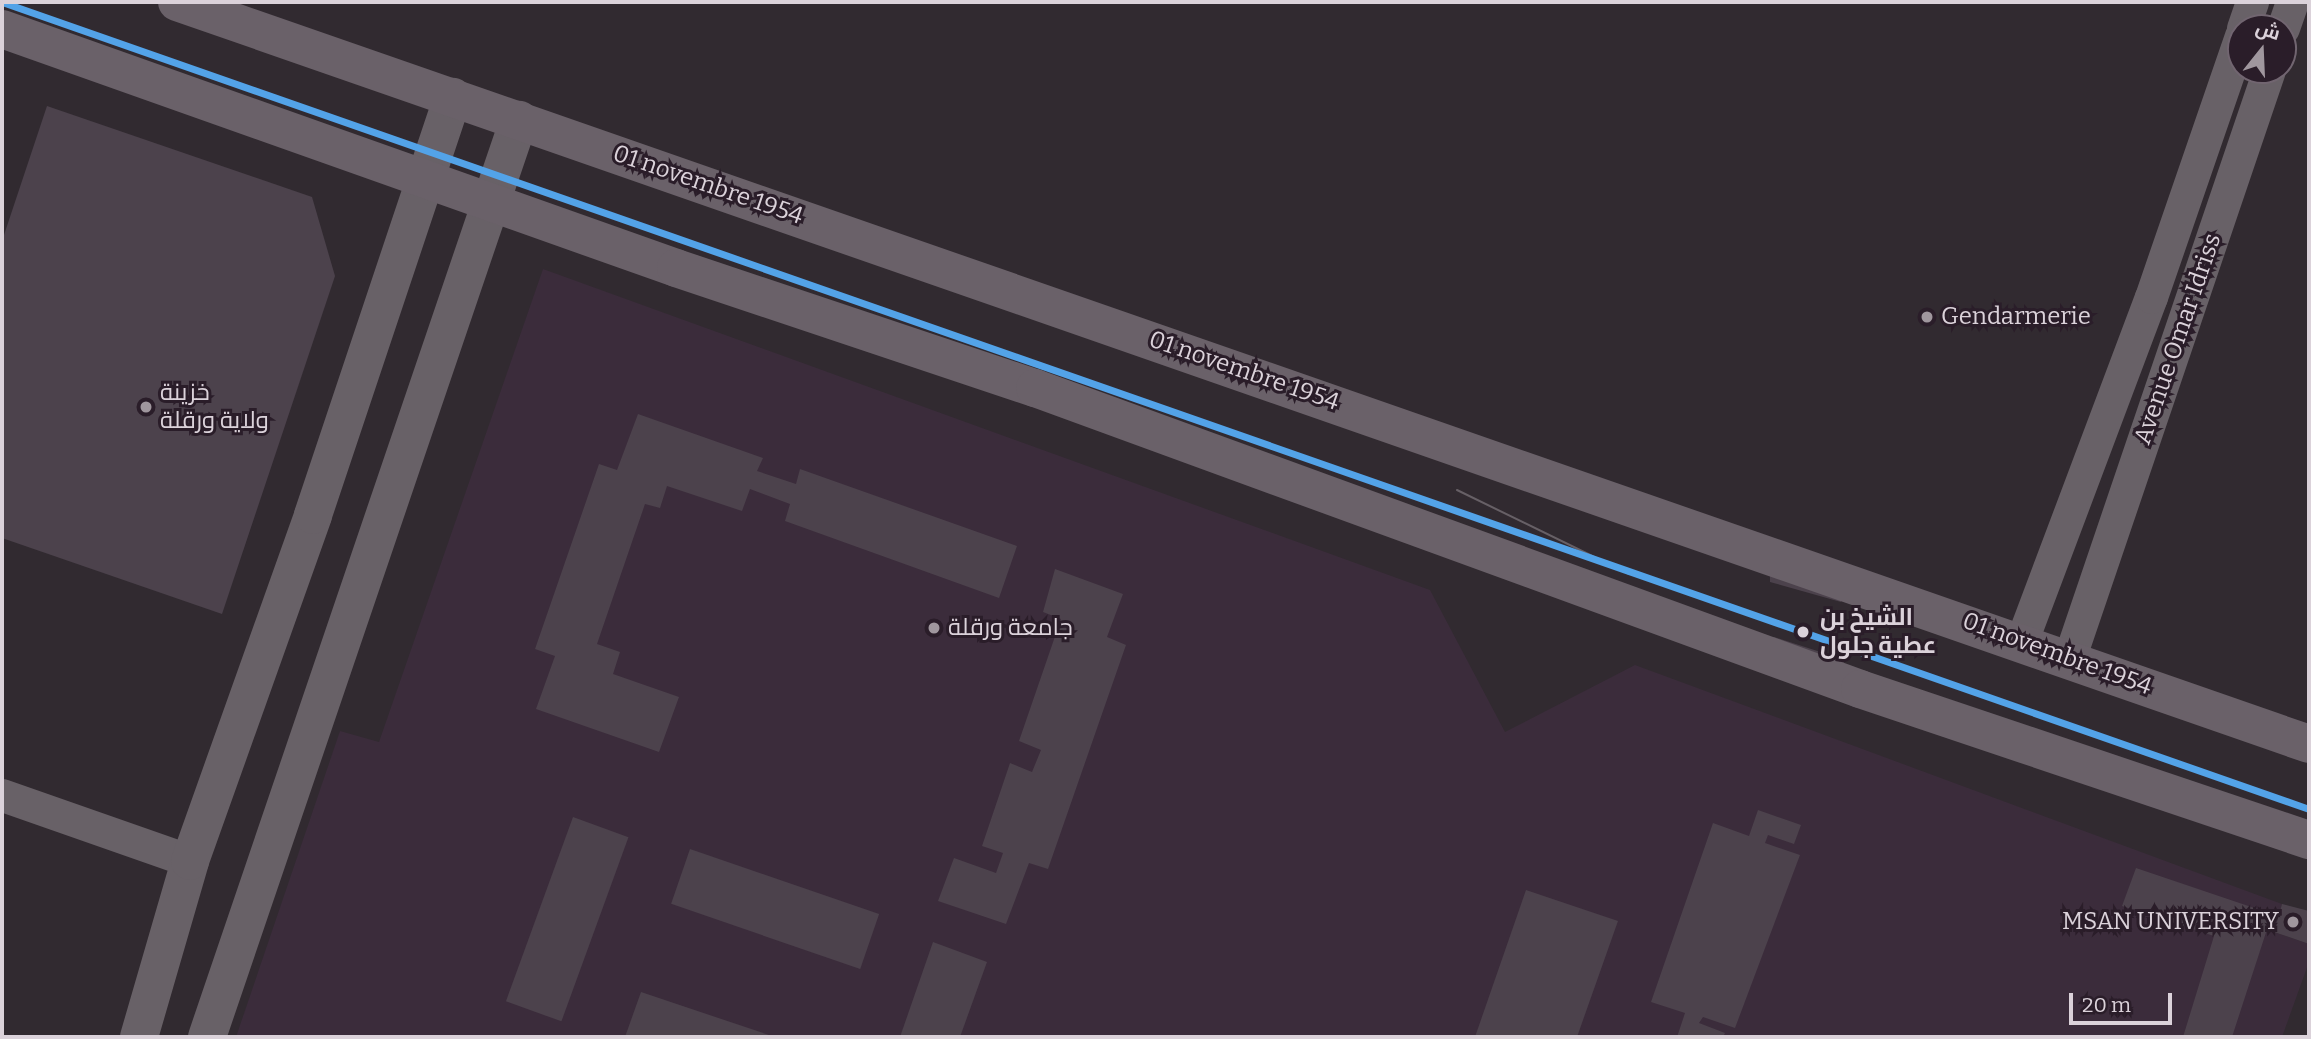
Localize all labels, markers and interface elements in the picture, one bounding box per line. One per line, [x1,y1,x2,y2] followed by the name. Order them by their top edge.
[2227,14,2297,84] north arrow
[2253,16,2283,45] text: ش
[609,139,807,231] street label: 01 novembre 1954
[2128,230,2228,448] street label: Avenue Omar Idriss
[1941,303,2091,331] place label: Gendarmerie
[1919,309,1935,325] marker: Gendarmerie
[1145,325,1343,417] street label: 01 novembre 1954
[160,379,269,435] place label: خزينة ولاية ورقلة
[138,399,154,415] marker: خزينة ولاية ورقلة
[1820,604,1936,660] place label: الشيخ بن عطية جلول
[1959,606,2155,702] street label: 01 novembre 1954
[948,614,1073,642] place label: جامعة ورقلة
[926,620,942,636] marker: جامعة ورقلة
[1792,621,1814,643] marker: الشيخ بن عطية جلول
[2062,908,2279,936] place label: MSAN UNIVERSITY
[2285,914,2301,930] marker: MSAN UNIVERSITY
[2073,979,2176,1023] scale bar
[2082,992,2131,1018] text: 20 m

